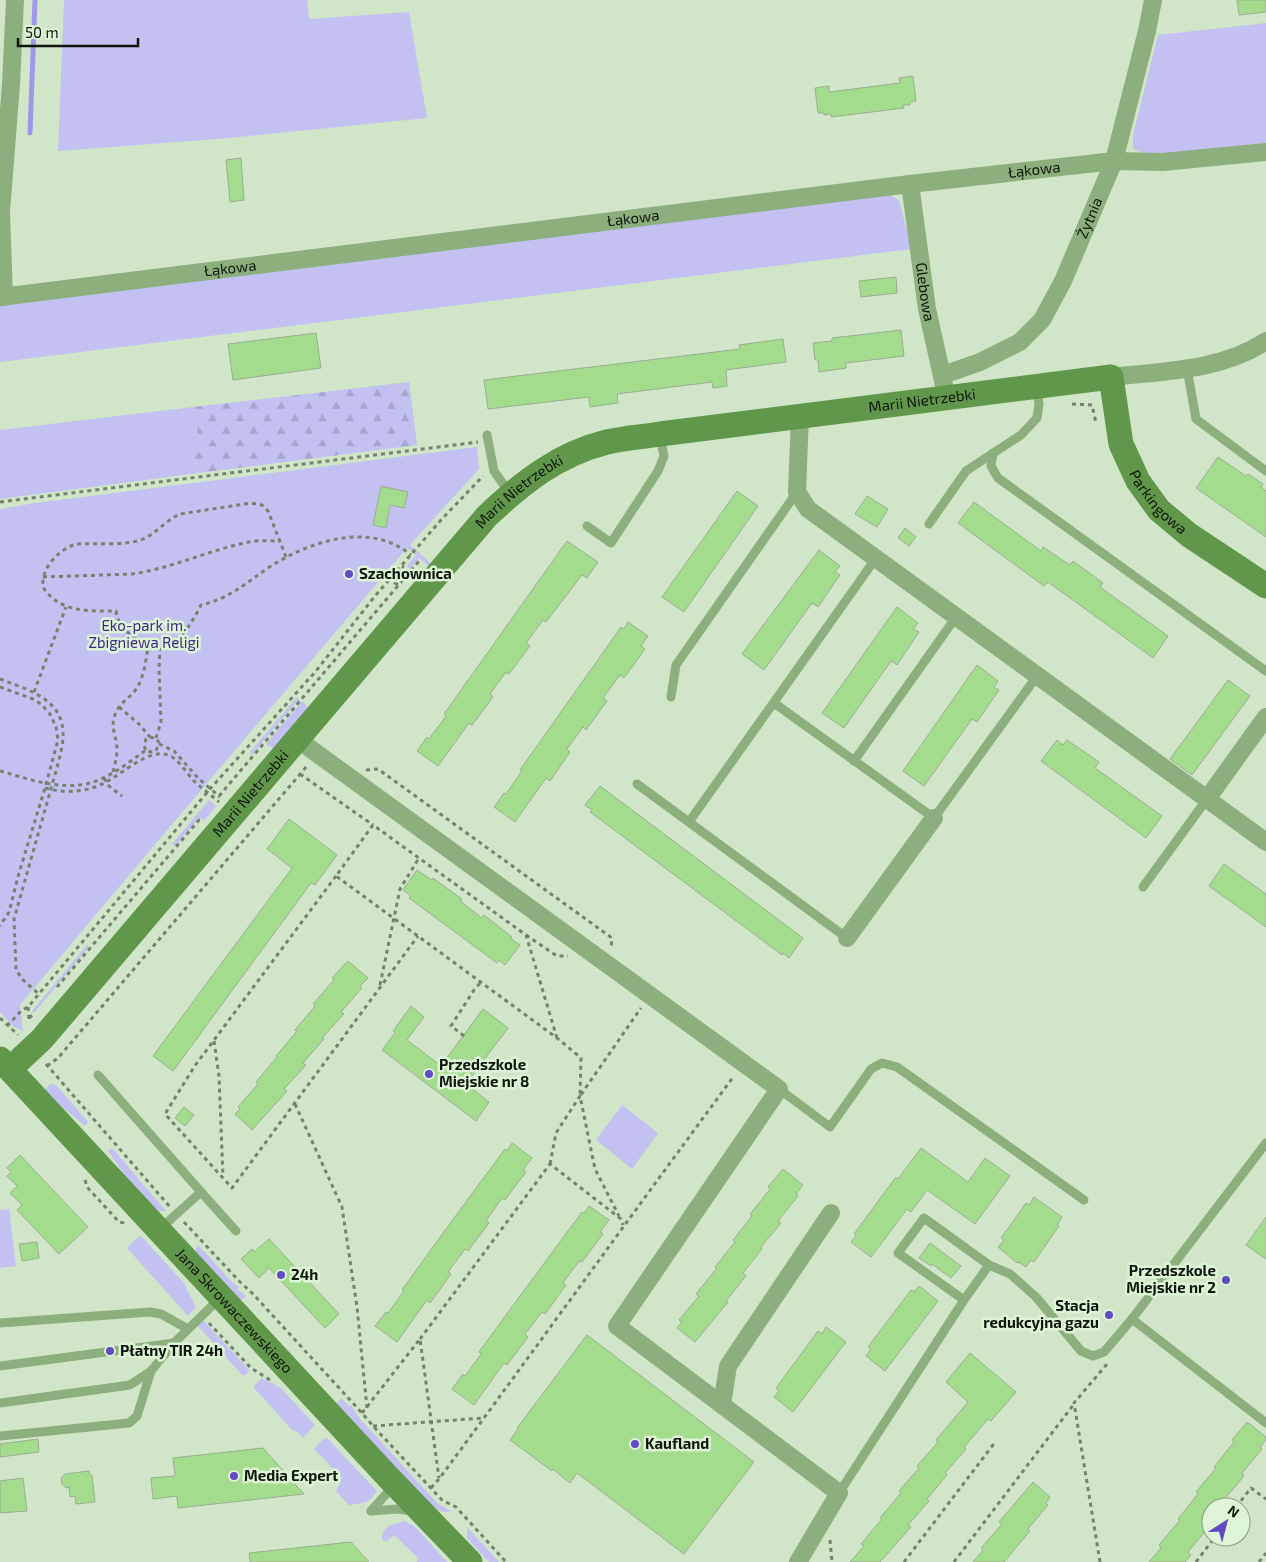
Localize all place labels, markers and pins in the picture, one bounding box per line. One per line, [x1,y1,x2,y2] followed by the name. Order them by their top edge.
[359,564,452,582] place label: Szachownica
[343,568,355,580] marker: Szachownica
[439,1055,529,1090] place label: Przedszkole Miejskie nr 8
[423,1068,435,1080] marker: Przedszkole Miejskie nr 8
[1126,1261,1216,1296] place label: Przedszkole Miejskie nr 2
[291,1265,318,1283] place label: 24h
[275,1269,287,1281] marker: 24h
[1220,1274,1232,1286] marker: Przedszkole Miejskie nr 2
[983,1296,1099,1332] place label: Stacja redukcyjna gazu
[1103,1309,1115,1321] marker: Stacja redukcyjna gazu
[120,1341,223,1360] place label: Płatny TIR 24h
[104,1345,116,1357] marker: Płatny TIR 24h
[645,1434,709,1452] place label: Kaufland
[629,1438,641,1450] marker: Kaufland
[244,1466,338,1484] place label: Media Expert
[228,1470,240,1482] marker: Media Expert

